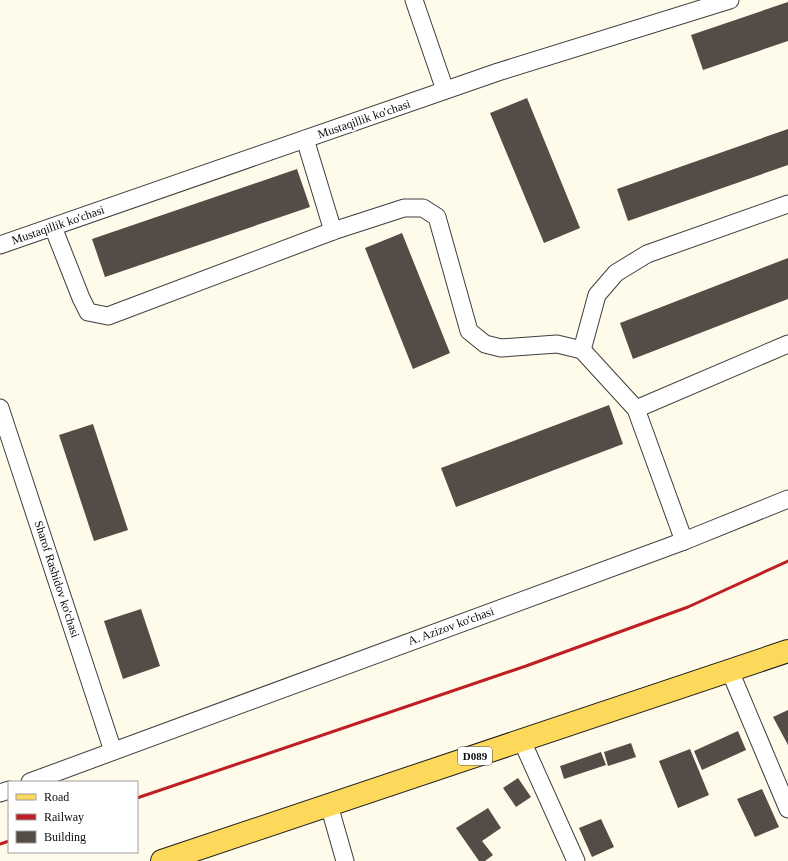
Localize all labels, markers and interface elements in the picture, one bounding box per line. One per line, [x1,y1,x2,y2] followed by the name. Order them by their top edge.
[316,96,413,141] street label: Mustaqillik ko'chasi
[10,202,107,247] street label: Mustaqillik ko'chasi
[31,519,83,640] street label: Sharof Rashidov ko'chasi
[406,604,497,648] street label: A. Azizov ko'chasi
[458,747,492,765] road number: D089
[8,781,138,853] legend
[44,790,69,804] text: Road
[44,810,84,824] text: Railway
[44,830,86,844] text: Building

